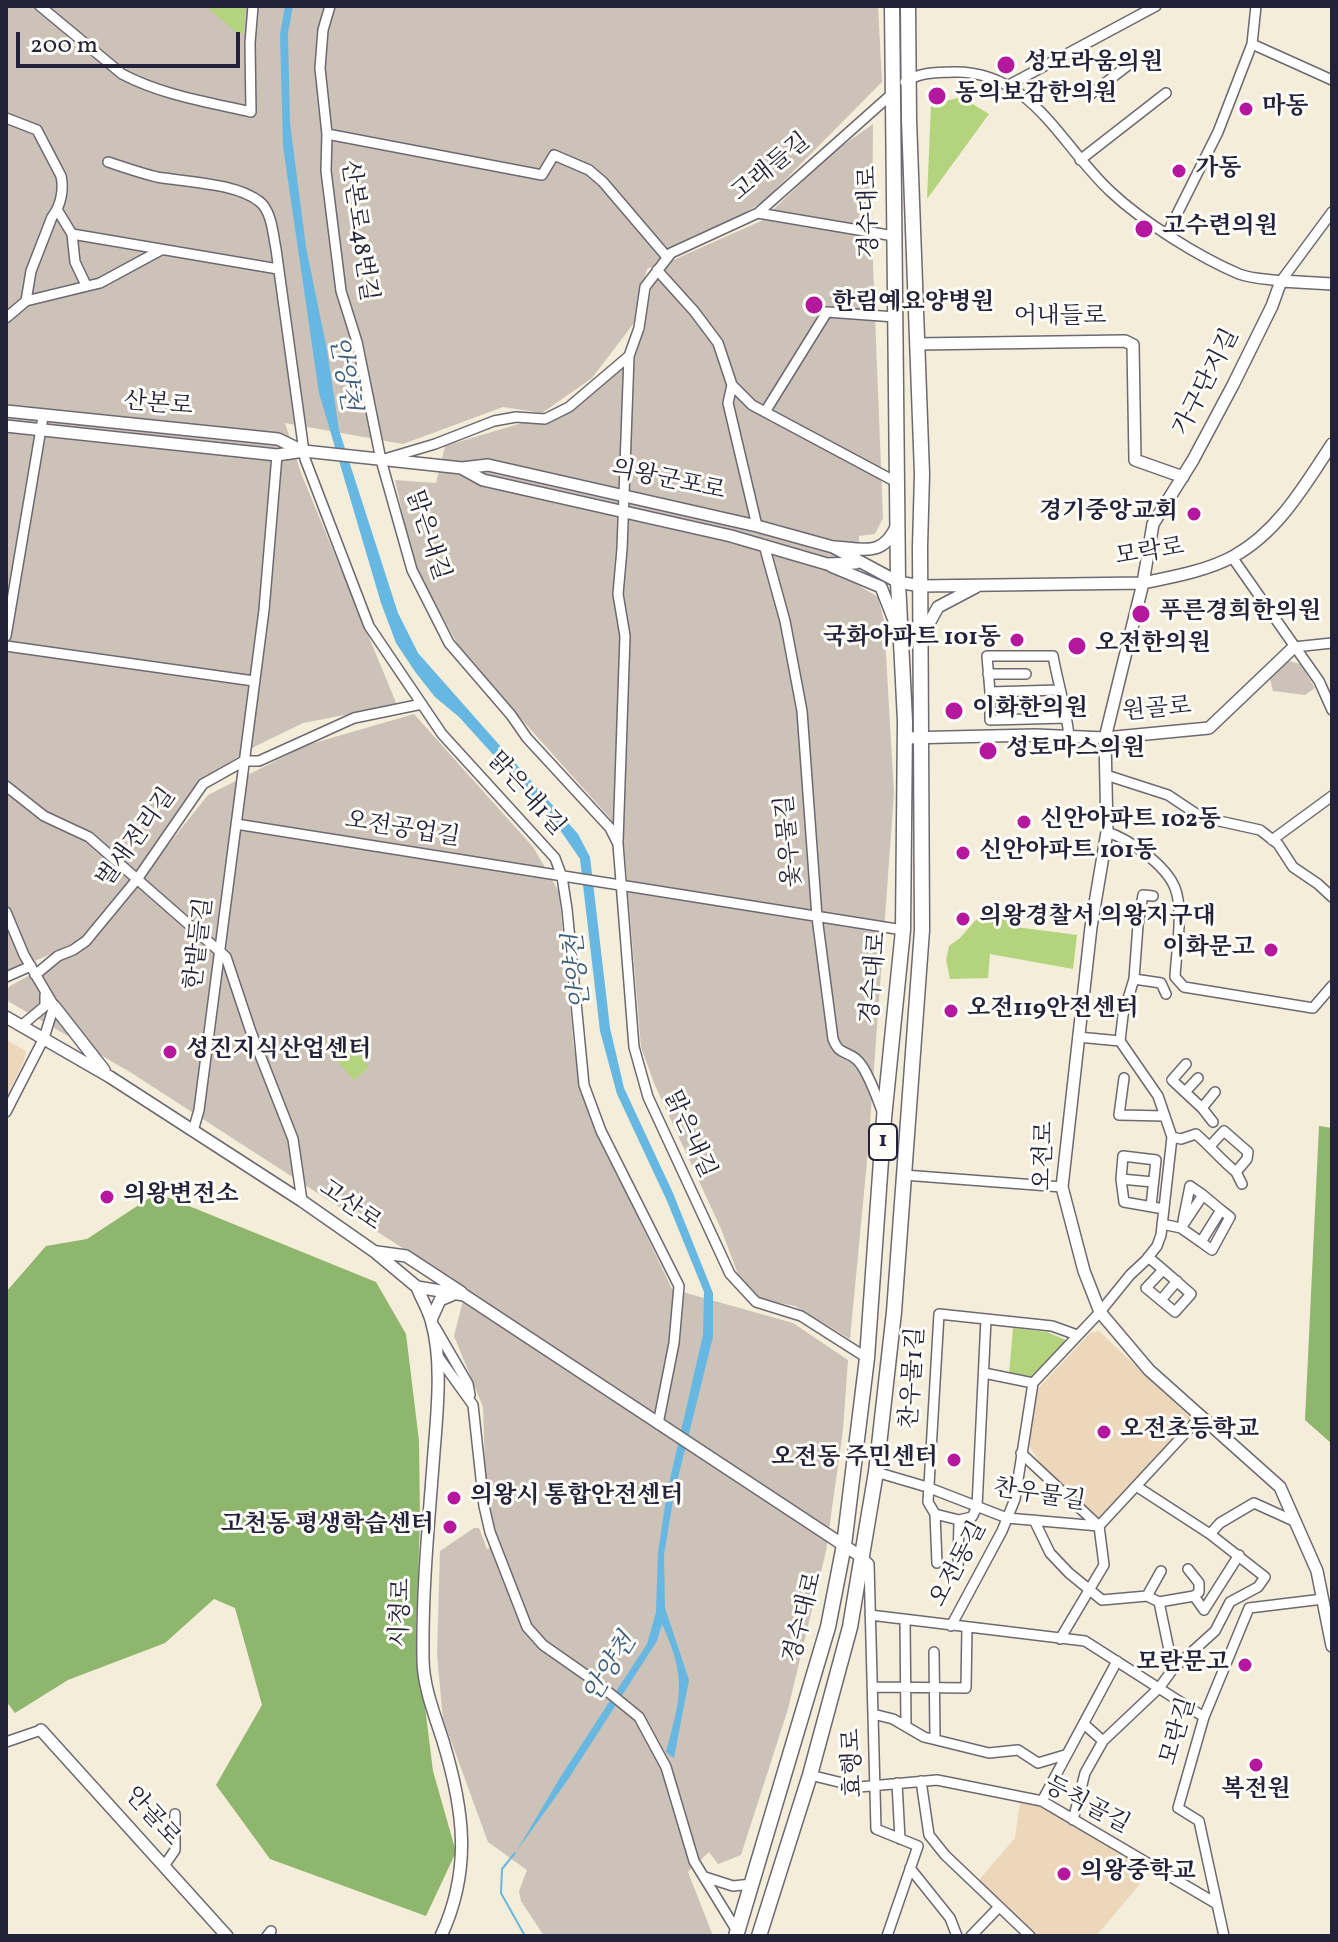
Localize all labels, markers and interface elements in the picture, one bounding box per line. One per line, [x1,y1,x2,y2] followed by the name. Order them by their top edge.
[20,16,244,66] scale bar
[30,29,98,63] text: 200 m
[1024,51,1163,79] place label: 성모라움의원
[995,54,1017,76] marker: 성모라움의원
[955,82,1117,110] place label: 동의보감한의원
[926,85,948,107] marker: 동의보감한의원
[1262,95,1308,123] place label: 마동
[1237,100,1255,118] marker: 마동
[727,129,817,209] street label: 고래들길
[1195,157,1241,185] place label: 가동
[333,159,381,303] street label: 산본로48번길
[1170,162,1188,180] marker: 가동
[856,165,886,259] street label: 경수대로
[1162,215,1278,243] place label: 고수련의원
[1133,218,1155,240] marker: 고수련의원
[832,291,994,319] place label: 한림예요양병원
[803,294,825,316] marker: 한림예요양병원
[1014,305,1106,333] street label: 어내들로
[1169,325,1247,441] street label: 가구단지길
[320,334,364,414] water label: 안양천
[122,389,194,423] street label: 산본로
[608,456,728,508] street label: 의왕군포로
[398,487,454,585] street label: 맑은내길
[1039,500,1178,528] place label: 경기중앙교회
[1185,505,1203,523] marker: 경기중앙교회
[1113,534,1187,574] street label: 모락로
[1159,600,1321,628] place label: 푸른경희한의원
[1130,603,1152,625] marker: 푸른경희한의원
[823,626,1001,654] place label: 국화아파트 101동
[1008,631,1026,649] marker: 국화아파트 101동
[1095,632,1211,660] place label: 오전한의원
[1066,635,1088,657] marker: 오전한의원
[1121,694,1193,728] street label: 원골로
[972,697,1088,725] place label: 이화한의원
[943,700,965,722] marker: 이화한의원
[1006,737,1145,765] place label: 성토마스의원
[977,740,999,762] marker: 성토마스의원
[480,747,570,843] street label: 맑은내1길
[92,784,184,894] street label: 벌새전리길
[773,794,809,888] street label: 옻우물길
[343,808,461,854] street label: 오전공업길
[1040,808,1221,836] place label: 신안아파트 102동
[1015,813,1033,831] marker: 신안아파트 102동
[979,839,1157,867] place label: 신안아파트 101동
[954,844,972,862] marker: 신안아파트 101동
[181,896,221,992] street label: 한밭들길
[979,905,1216,933] place label: 의왕경찰서 의왕지구대
[954,910,972,928] marker: 의왕경찰서 의왕지구대
[858,931,894,1025] street label: 경수대로
[561,932,599,1010] water label: 안양천
[1162,936,1255,964] place label: 이화문고
[1262,941,1280,959] marker: 이화문고
[967,997,1139,1025] place label: 오전119안전센터
[942,1002,960,1020] marker: 오전119안전센터
[186,1038,371,1066] place label: 성진지식산업센터
[161,1043,179,1061] marker: 성진지식산업센터
[656,1087,720,1183] street label: 맑은내길
[1030,1121,1062,1191] street label: 오전로
[869,1124,897,1160] road number: 1
[312,1175,386,1239] street label: 고산로
[123,1183,239,1211] place label: 의왕변전소
[98,1188,116,1206] marker: 의왕변전소
[897,1326,933,1430] street label: 찬우물1길
[1120,1418,1259,1446] place label: 오전초등학교
[1095,1423,1113,1441] marker: 오전초등학교
[771,1446,938,1474] place label: 오전동 주민센터
[945,1451,963,1469] marker: 오전동 주민센터
[991,1476,1087,1518] street label: 찬우물길
[470,1484,683,1512] place label: 의왕시 통합안전센터
[445,1489,463,1507] marker: 의왕시 통합안전센터
[221,1513,434,1541] place label: 고천동 평생학습센터
[926,1517,994,1613] street label: 오전동길
[441,1518,459,1536] marker: 고천동 평생학습센터
[780,1570,830,1666] street label: 경수대로
[387,1578,419,1648] street label: 시청로
[579,1629,645,1709] water label: 안양천
[1136,1651,1229,1679] place label: 모란문고
[1236,1656,1254,1674] marker: 모란문고
[1156,1695,1204,1769] street label: 모란길
[839,1728,871,1798] street label: 효행로
[1247,1756,1265,1774] marker: 복전원
[1038,1773,1134,1841] street label: 등칙골길
[1221,1778,1291,1806] place label: 복전원
[117,1783,185,1853] street label: 안골로
[1080,1860,1196,1888] place label: 의왕중학교
[1055,1865,1073,1883] marker: 의왕중학교

